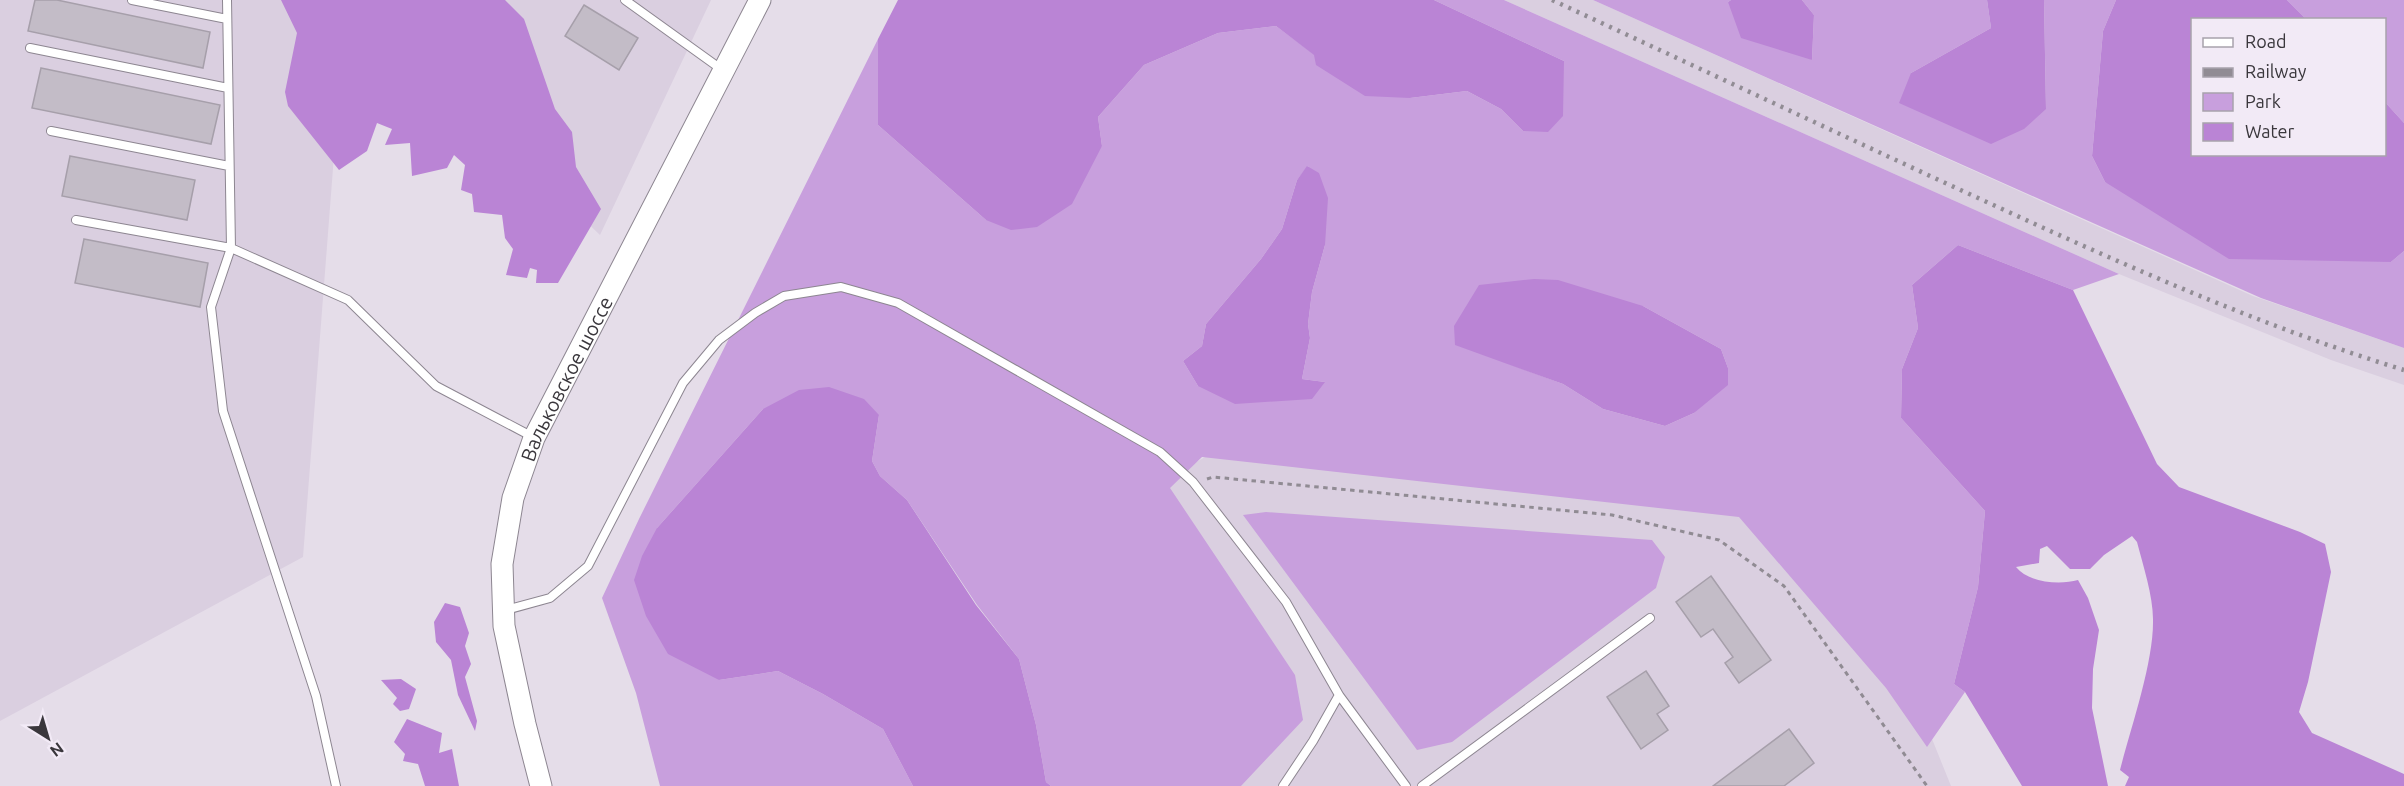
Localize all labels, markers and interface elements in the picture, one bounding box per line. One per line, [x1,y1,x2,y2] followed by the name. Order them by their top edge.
[2191,18,2386,156] legend
[2245,31,2287,51] text: Road
[2245,61,2307,81] text: Railway
[2245,91,2281,111] text: Park
[2245,121,2295,141] text: Water
[515,292,617,464] street label: Вальковское шоссе
[18,708,78,768] north arrow
[47,739,67,761] text: N

